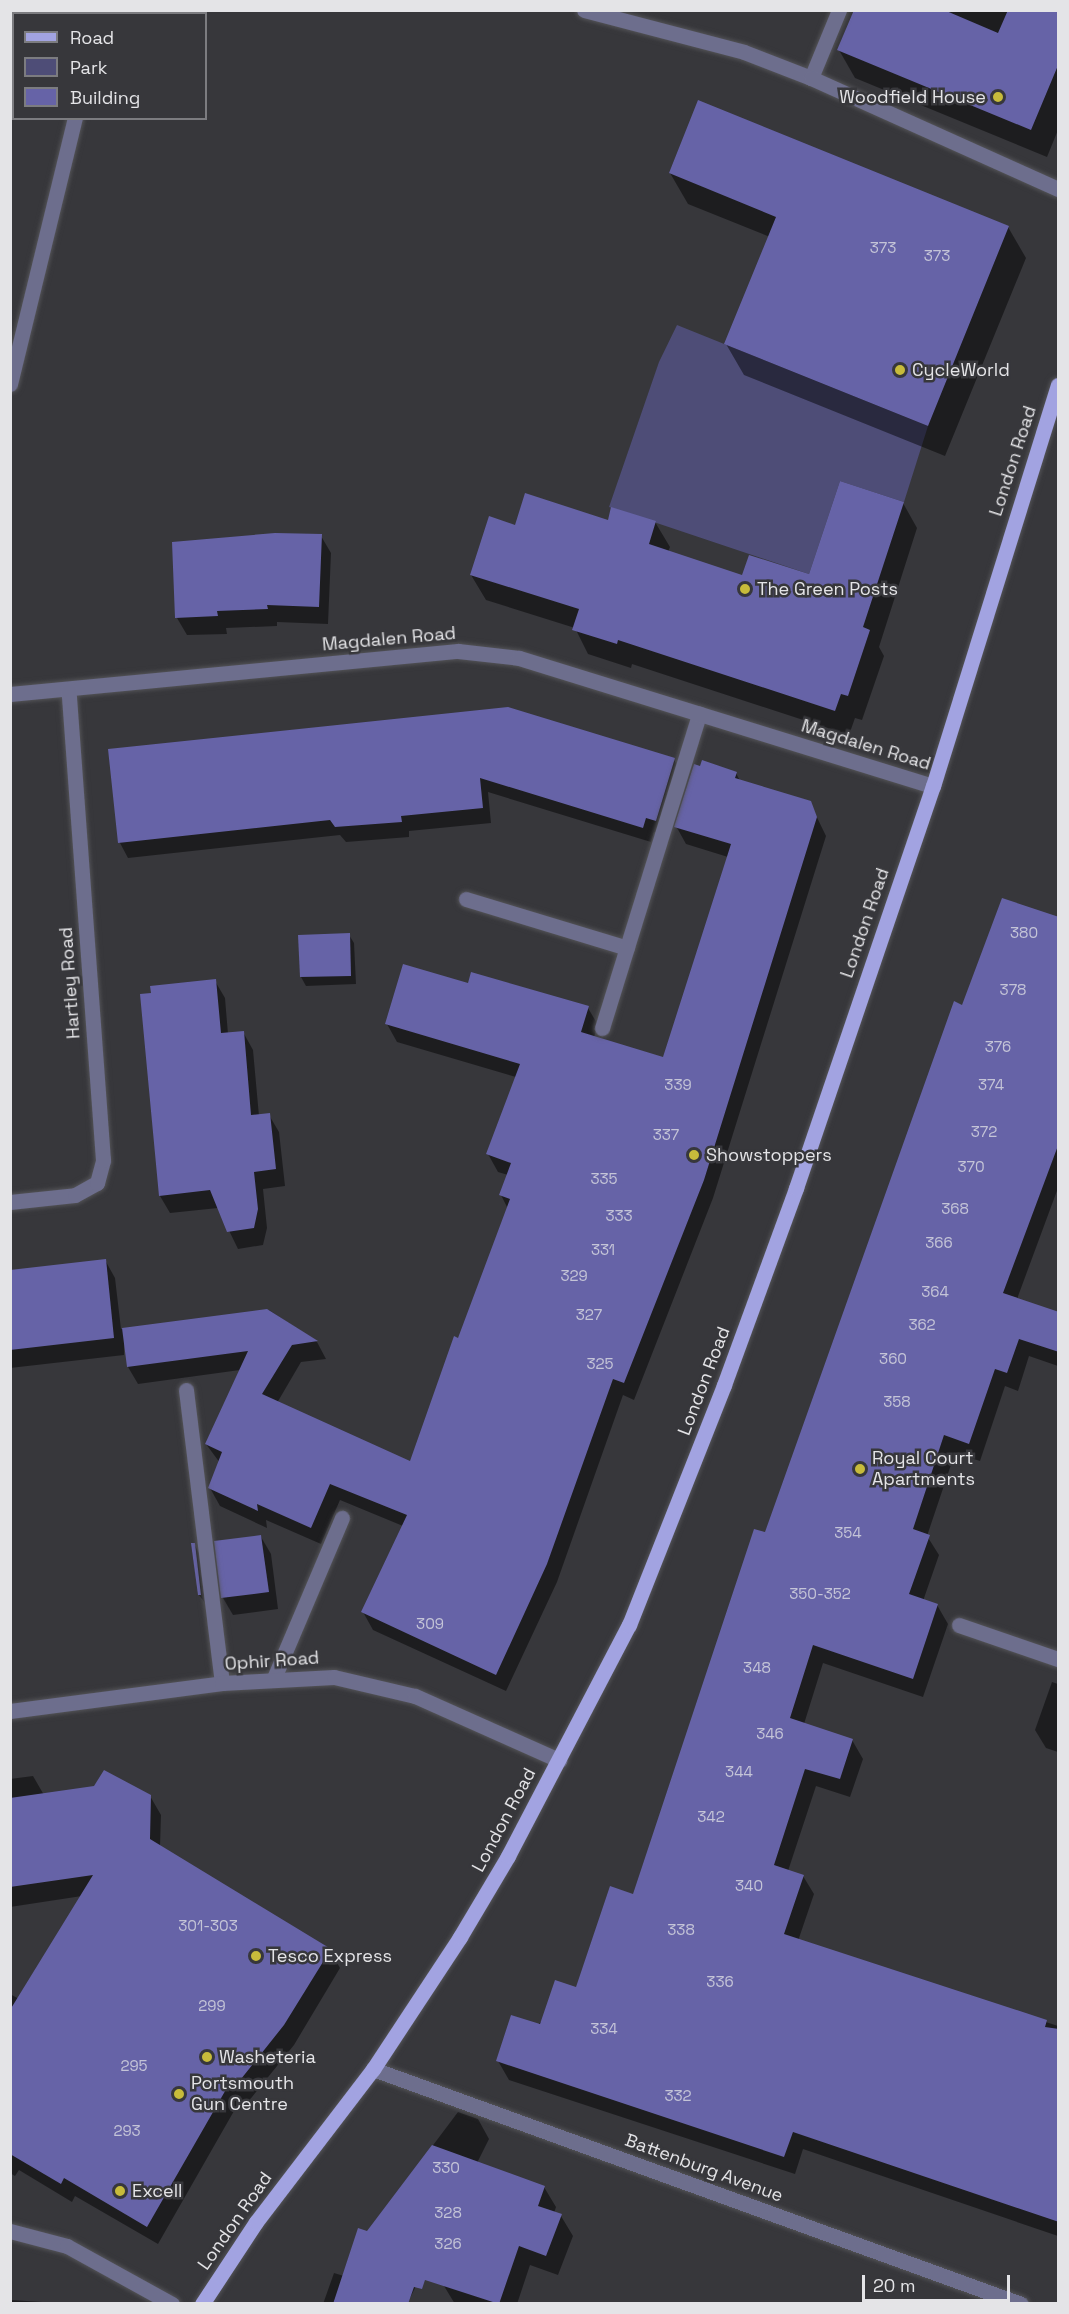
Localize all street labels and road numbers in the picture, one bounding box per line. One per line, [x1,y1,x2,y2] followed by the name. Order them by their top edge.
[985,403,1041,519] street label: London Road
[321,622,457,656] street label: Magdalen Road
[799,715,933,775] street label: Magdalen Road
[836,865,894,981] street label: London Road
[55,926,85,1040] street label: Hartley Road
[673,1324,735,1438] street label: London Road
[224,1647,320,1675] street label: Ophir Road
[468,1764,540,1876] street label: London Road
[622,2129,786,2207] street label: Battenburg Avenue
[193,2168,277,2274] street label: London Road

